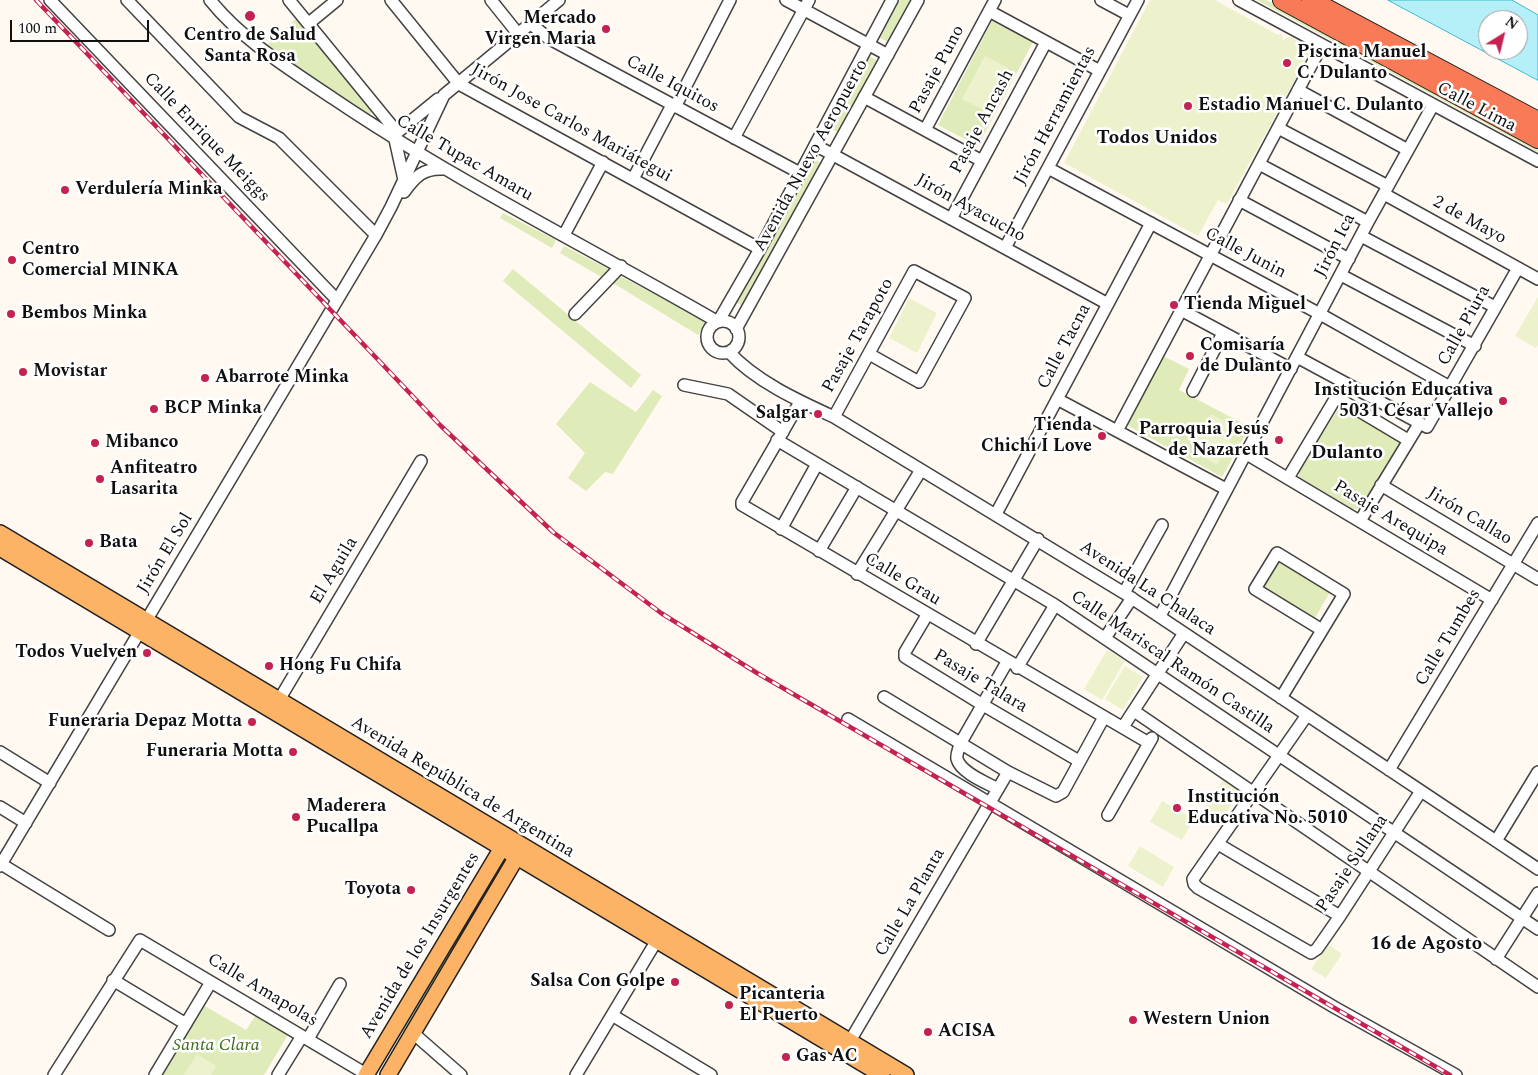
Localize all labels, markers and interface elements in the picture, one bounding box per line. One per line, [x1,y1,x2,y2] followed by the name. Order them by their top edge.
[485,8,596,50] place label: Mercado Virgen Maria
[243,9,257,23] marker: Centro de Salud Santa Rosa
[12,10,151,42] scale bar
[1478,10,1528,60] north arrow
[1501,11,1522,35] text: N
[18,17,57,40] text: 100 m
[906,22,970,118] street label: Pasaje Puno
[600,23,612,35] marker: Mercado Virgen Maria
[184,25,316,68] place label: Centro de Salud Santa Rosa
[1297,42,1426,84] place label: Piscina Manuel C. Dulanto
[1010,43,1102,189] street label: Jirón Herramientas
[622,51,722,119] street label: Calle Iquitos
[750,56,874,256] street label: Avenida Nuevo Aeropuerto
[1281,57,1293,69] marker: Piscina Manuel C. Dulanto
[467,60,675,188] street label: Jirón Jose Carlos Mariátegui
[946,66,1020,178] street label: Pasaje Ancash
[138,68,274,208] street label: Calle Enrique Meiggs
[1433,78,1519,138] street label: Calle Lima
[1198,95,1423,117] place label: Estadio Manuel C. Dulanto
[1182,100,1194,112] marker: Estadio Manuel C. Dulanto
[392,111,536,207] street label: Calle Tupac Amaru
[1096,128,1218,150] district label: Todos Unidos
[911,170,1029,248] street label: Jirón Ayacucho
[75,179,223,201] place label: Verdulería Minka
[59,184,71,196] marker: Verdulería Minka
[1428,192,1510,250] street label: 2 de Mayo
[1311,210,1361,282] street label: Jirón Ica
[1201,224,1289,284] street label: Calle Junin
[22,239,179,282] place label: Centro Comercial MINKA
[6,254,18,266] marker: Centro Comercial MINKA
[819,275,899,397] street label: Pasaje Tarapoto
[1434,282,1496,370] street label: Calle Piura
[1184,294,1306,316] place label: Tienda Miguel
[1168,299,1180,311] marker: Tienda Miguel
[1033,301,1097,393] street label: Calle Tacna
[21,303,147,325] place label: Bembos Minka
[5,308,17,320] marker: Bembos Minka
[1200,335,1292,378] place label: Comisaría de Dulanto
[1184,350,1196,362] marker: Comisaría de Dulanto
[33,361,107,383] place label: Movistar
[17,366,29,378] marker: Movistar
[215,367,349,389] place label: Abarrote Minka
[199,372,211,384] marker: Abarrote Minka
[1314,380,1493,422] place label: Institución Educativa 5031 César Vallejo
[1497,395,1509,407] marker: Institución Educativa 5031 César Vallejo
[164,398,262,420] place label: BCP Minka
[148,403,160,415] marker: BCP Minka
[756,403,808,425] place label: Salgar
[812,408,824,420] marker: Salgar
[981,415,1092,458] place label: Tienda Chichi I Love
[1139,419,1269,462] place label: Parroquia Jesús de Nazareth
[1096,430,1108,442] marker: Tienda Chichi I Love
[105,432,178,454] place label: Mibanco
[1273,434,1285,446] marker: Parroquia Jesús de Nazareth
[89,437,101,449] marker: Mibanco
[1311,443,1383,465] district label: Dulanto
[110,458,197,500] place label: Anfiteatro Lasarita
[94,473,106,485] marker: Anfiteatro Lasarita
[1329,476,1451,562] street label: Pasaje Arequipa
[1423,483,1515,551] street label: Jirón Callao
[133,510,199,598] street label: Jirón El Sol
[99,532,137,554] place label: Bata
[307,534,363,608] street label: El Aguila
[83,537,95,549] marker: Bata
[1075,537,1219,641] street label: Avenida La Chalaca
[860,549,944,611] street label: Calle Grau
[1412,585,1486,691] street label: Calle Tumbes
[1066,587,1278,739] street label: Calle Mariscal Ramón Castilla
[15,642,137,664] place label: Todos Vuelven
[929,646,1031,718] street label: Pasaje Talara
[141,647,153,659] marker: Todos Vuelven
[279,655,401,677] place label: Hong Fu Chifa
[263,660,275,672] marker: Hong Fu Chifa
[48,711,242,733] place label: Funeraria Depaz Motta
[346,712,578,864] street label: Avenida República de Argentina
[246,716,258,728] marker: Funeraria Depaz Motta
[146,741,283,763] place label: Funeraria Motta
[287,746,299,758] marker: Funeraria Motta
[1187,787,1348,830] place label: Institución Educativa No. 5010
[306,796,386,839] place label: Maderera Pucallpa
[1171,802,1183,814] marker: Institución Educativa No. 5010
[290,811,302,823] marker: Maderera Pucallpa
[1312,811,1394,917] street label: Pasaje Sullana
[871,845,951,961] street label: Calle La Planta
[357,849,485,1043] street label: Avenida de los Insurgentes
[345,879,401,901] place label: Toyota
[405,884,417,896] marker: Toyota
[1370,934,1482,956] district label: 16 de Agosto
[203,950,321,1032] street label: Calle Amapolas
[530,971,665,993] place label: Salsa Con Golpe
[669,976,681,988] marker: Salsa Con Golpe
[739,984,825,1026] place label: Picanteria El Puerto
[723,999,735,1011] marker: Picanteria El Puerto
[1143,1009,1270,1031] place label: Western Union
[1127,1014,1139,1026] marker: Western Union
[938,1021,996,1043] place label: ACISA
[922,1026,934,1038] marker: ACISA
[172,1035,260,1057] park label: Santa Clara
[796,1046,858,1068] place label: Gas AC
[780,1051,792,1063] marker: Gas AC

